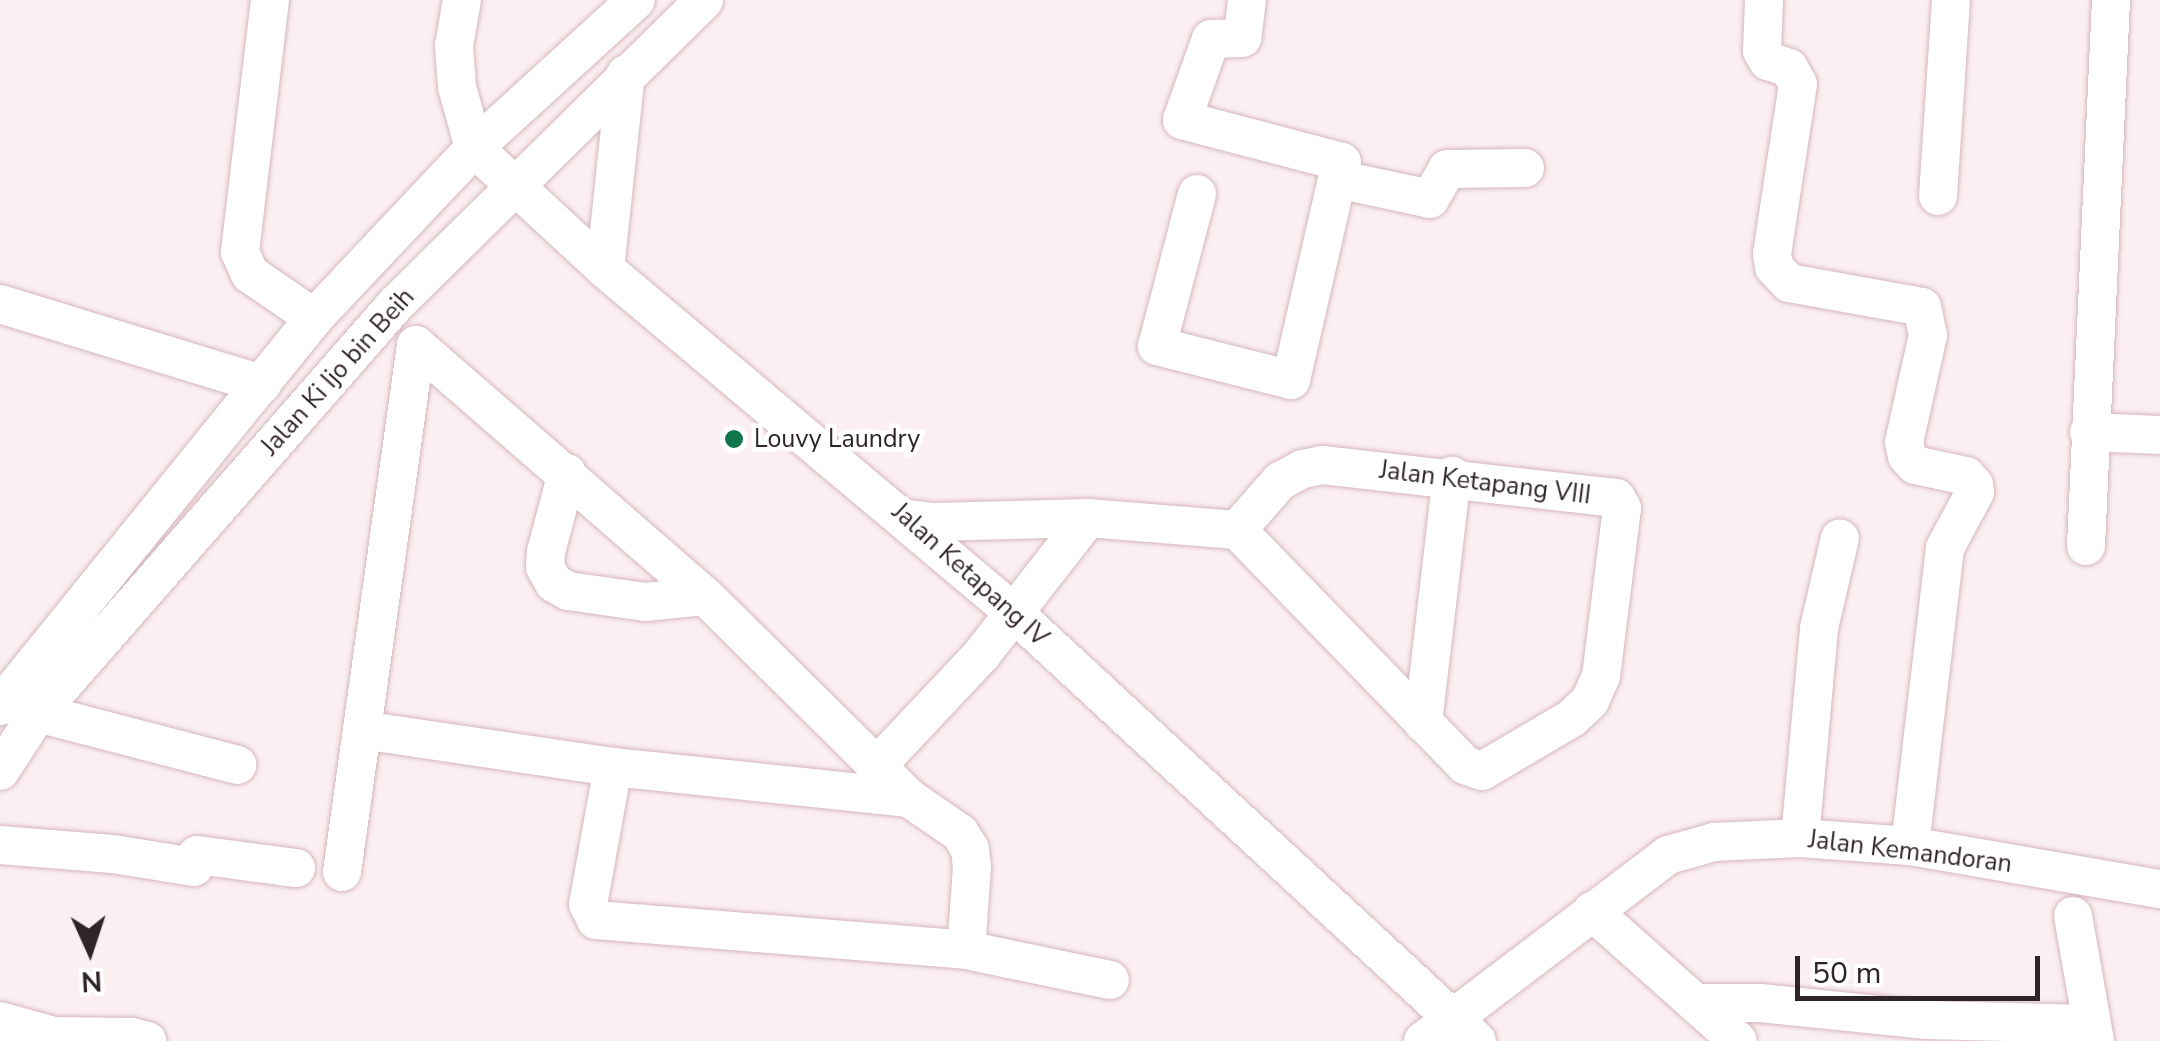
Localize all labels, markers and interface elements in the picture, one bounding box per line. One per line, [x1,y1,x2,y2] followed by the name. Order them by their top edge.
[255,282,421,462] street label: Jalan Ki Ijo bin Beih
[754,424,920,454] place label: Louvy Laundry
[723,428,745,450] marker: Louvy Laundry
[1378,455,1592,511] street label: Jalan Ketapang VIII
[886,497,1054,653] street label: Jalan Ketapang IV
[1807,825,2013,879] street label: Jalan Kemandoran
[40,901,140,1001] north arrow
[1800,936,2045,998] scale bar
[1812,953,1881,994] text: 50 m
[80,961,103,1000] text: N

